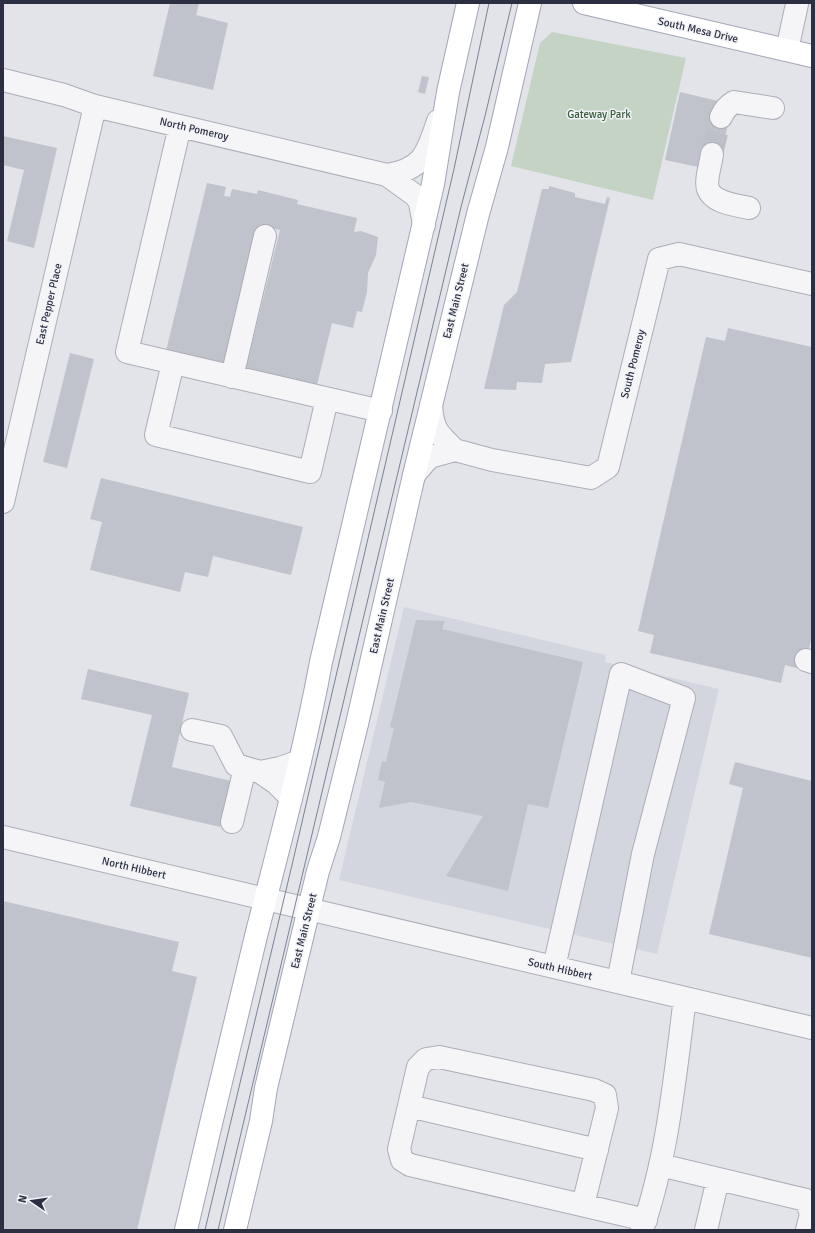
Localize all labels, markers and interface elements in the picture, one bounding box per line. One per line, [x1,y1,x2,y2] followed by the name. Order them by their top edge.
[657,14,739,46] street label: South Mesa Drive
[567,108,631,121] park label: Gateway Park
[158,115,230,143] street label: North Pomeroy
[33,262,65,346] street label: East Pepper Place
[440,262,472,340] street label: East Main Street
[618,327,648,400] street label: South Pomeroy
[367,577,397,655] street label: East Main Street
[101,854,167,882] street label: North Hibbert
[288,892,320,970] street label: East Main Street
[527,955,594,983] street label: South Hibbert
[12,1181,52,1221] north arrow
[16,1194,30,1204] text: N

